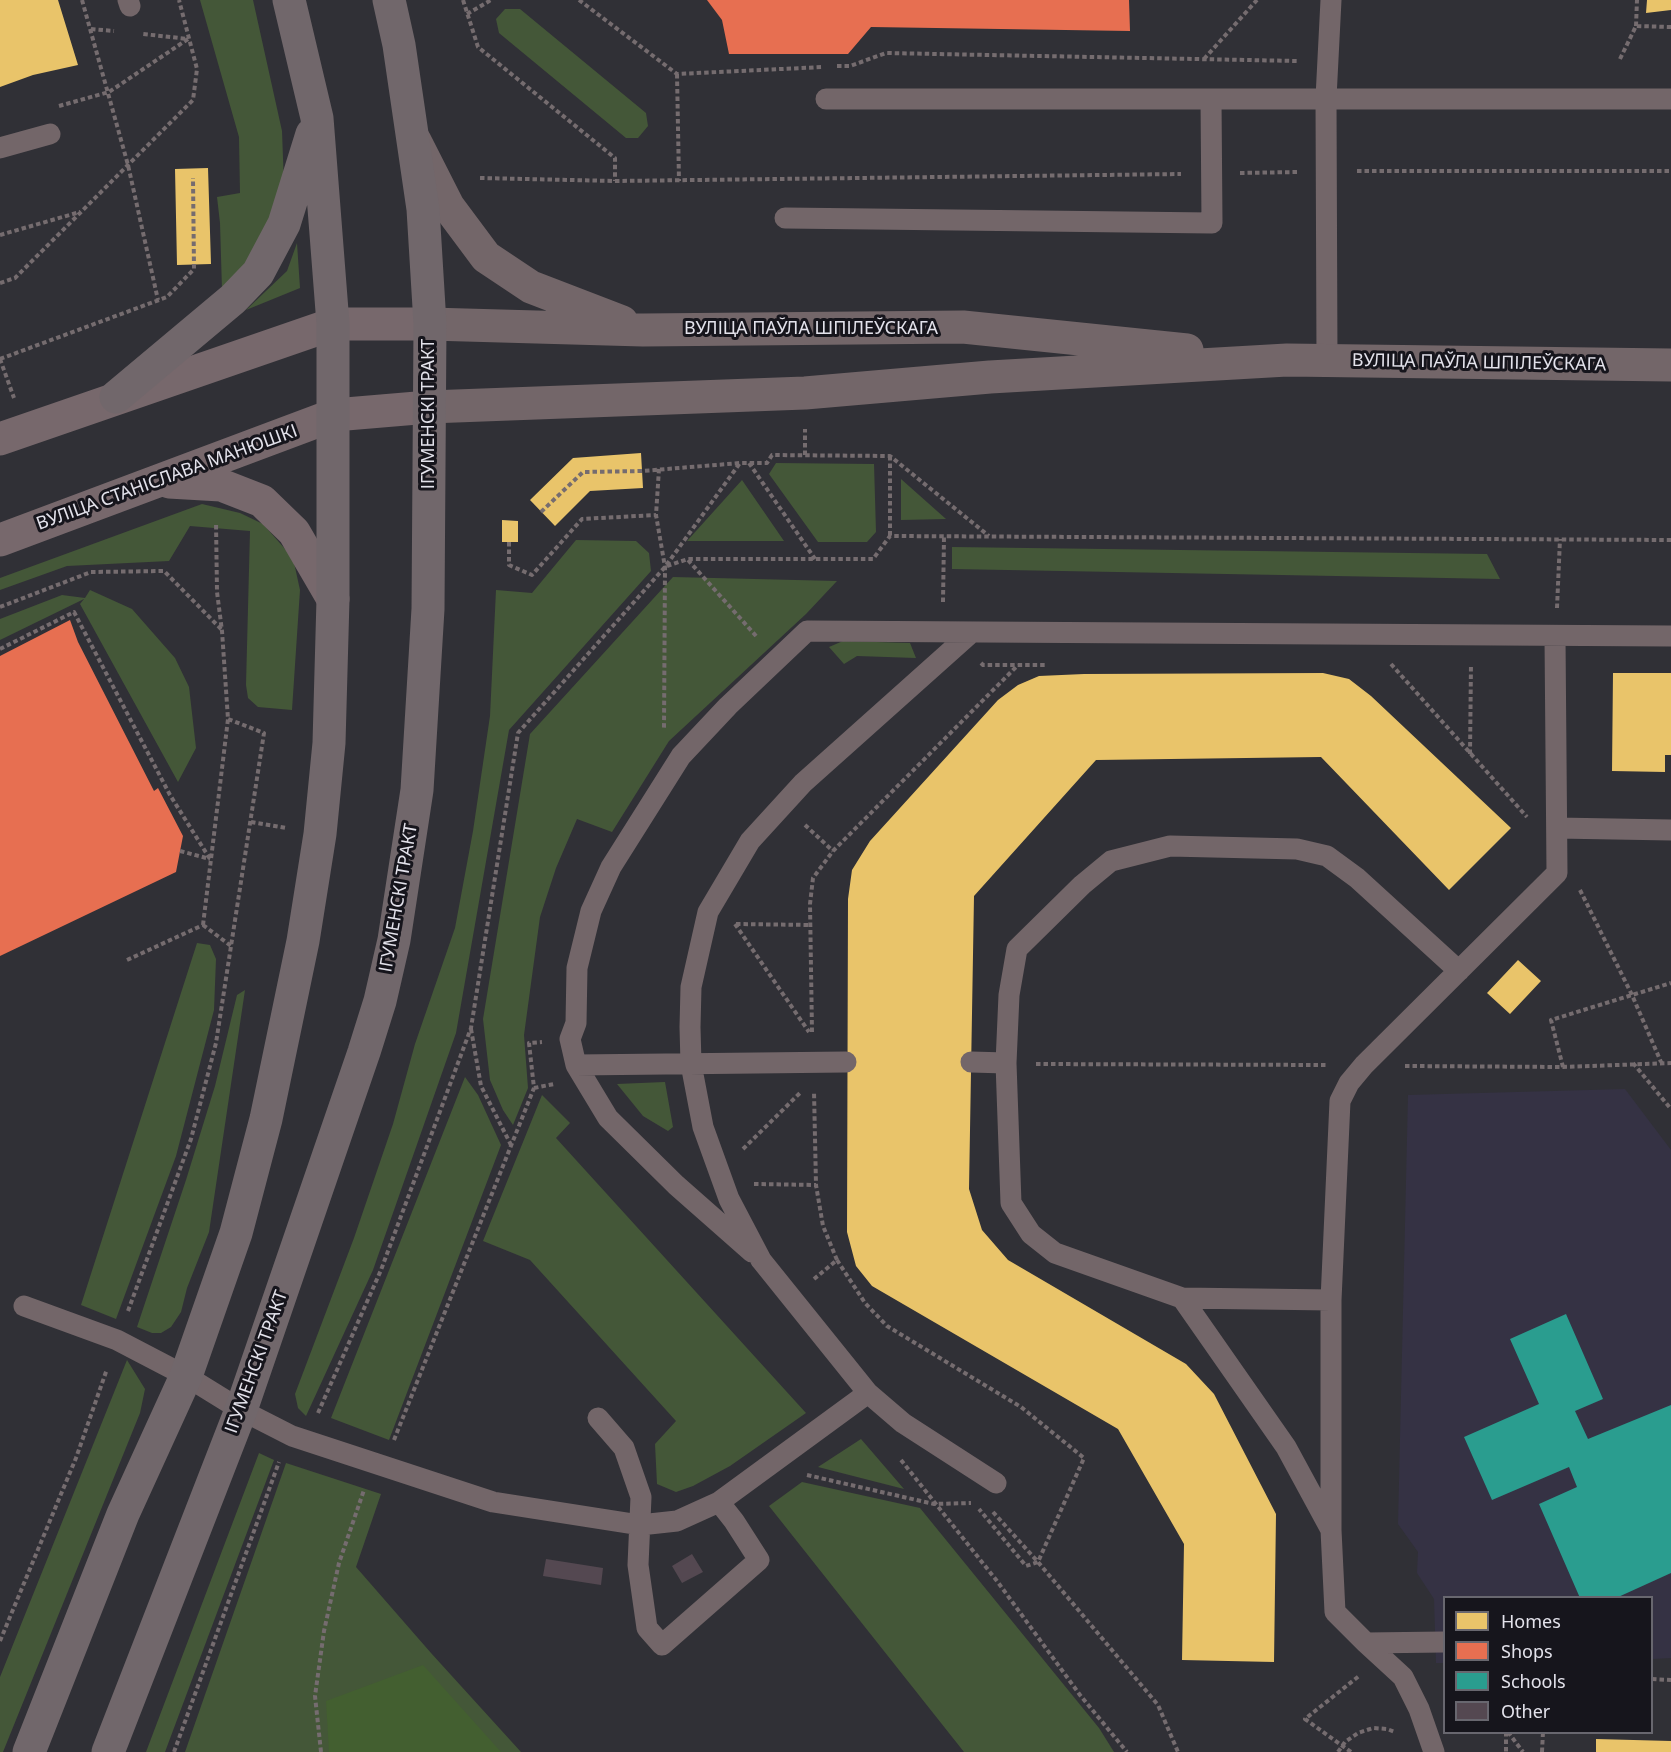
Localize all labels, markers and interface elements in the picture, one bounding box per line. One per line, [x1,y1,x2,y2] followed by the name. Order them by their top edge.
[684,318,938,340] street label: ВУЛІЦА ПАЎЛА ШПІЛЕЎСКАГА
[418,339,440,489] street label: ІГУМЕНСКІ ТРАКТ
[1352,350,1606,376] street label: ВУЛІЦА ПАЎЛА ШПІЛЕЎСКАГА
[34,421,300,535] street label: ВУЛІЦА СТАНІСЛАВА МАНЮШКІ
[375,822,423,974] street label: ІГУМЕНСКІ ТРАКТ
[221,1288,293,1436] street label: ІГУМЕНСКІ ТРАКТ
[1443,1596,1653,1734] legend
[1501,1609,1561,1633] text: Homes
[1501,1639,1553,1663] text: Shops
[1501,1669,1566,1693] text: Schools
[1501,1699,1550,1723] text: Other

